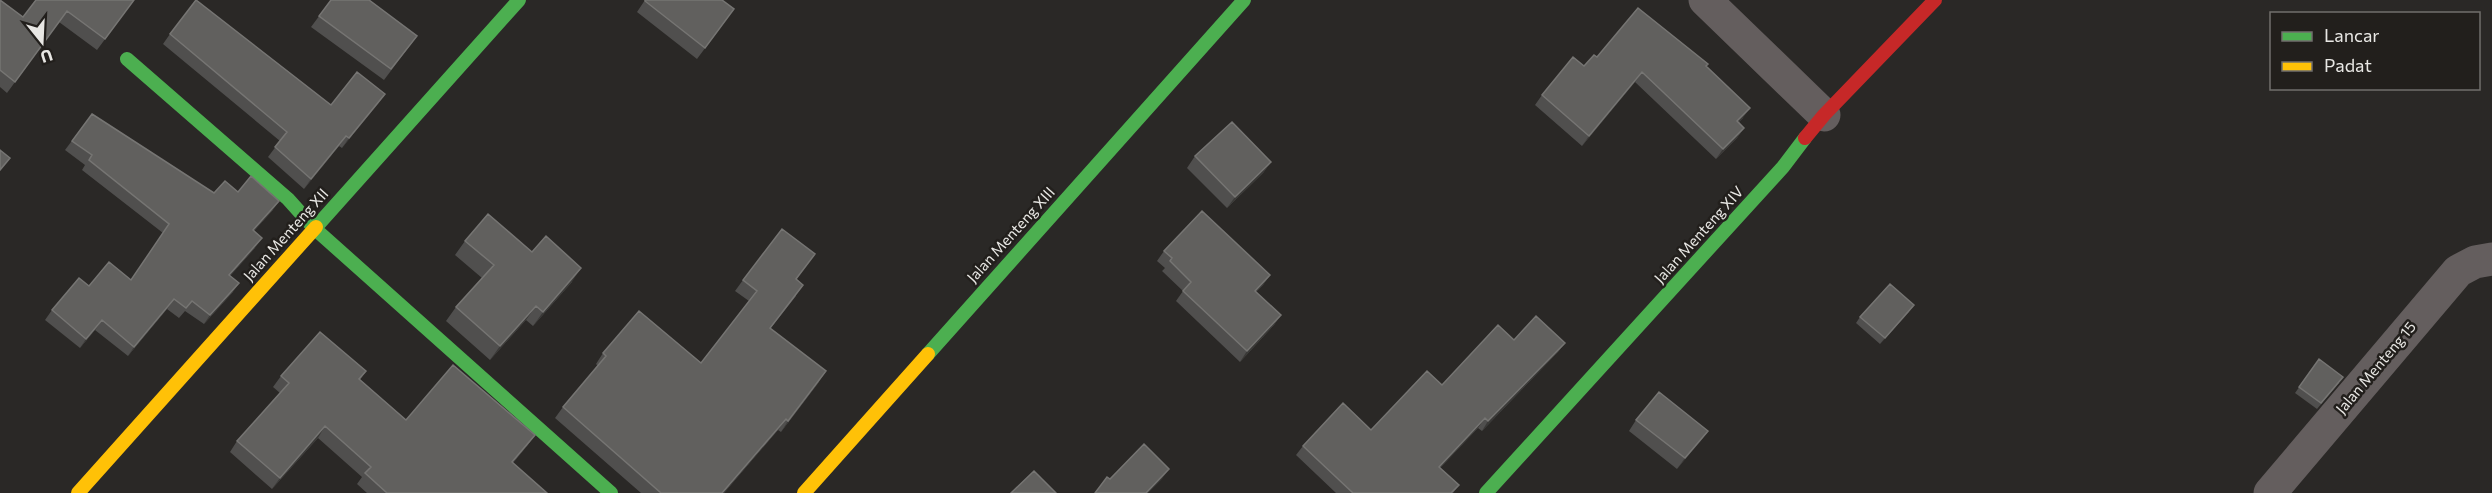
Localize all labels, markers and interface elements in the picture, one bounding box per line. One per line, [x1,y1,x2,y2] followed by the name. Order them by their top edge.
[12,12,72,72] north arrow
[2270,12,2480,90] legend
[2324,24,2380,46] text: Lancar
[38,46,55,68] text: U
[2324,54,2372,76] text: Padat
[1650,182,1747,287] street label: Jalan Menteng XIV
[963,183,1058,286] street label: Jalan Menteng XIII
[239,184,332,284] street label: Jalan Menteng XII
[2331,318,2419,417] street label: Jalan Menteng 15

